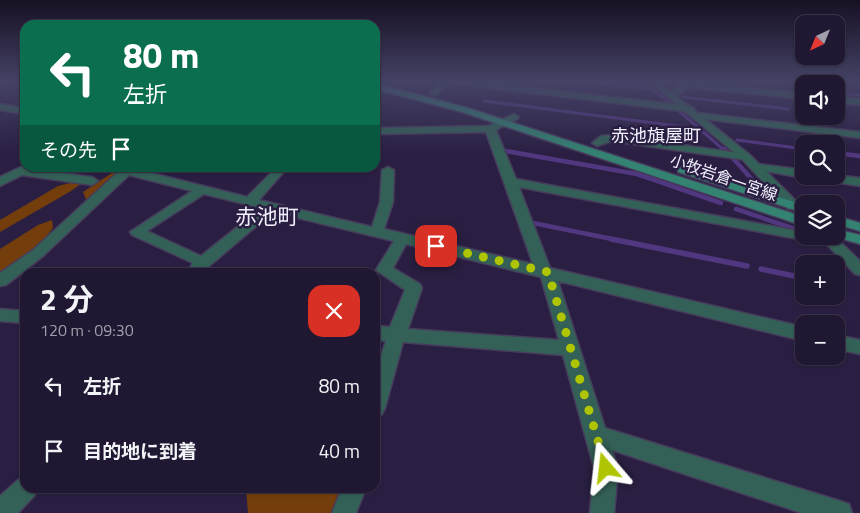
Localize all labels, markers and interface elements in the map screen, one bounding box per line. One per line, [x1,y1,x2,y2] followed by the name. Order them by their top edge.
[795,15,845,65] north arrow
[795,15,845,365] map controls
[123,28,199,82] text: 80 m
[40,40,105,105] icon: left
[795,75,845,125] button: sound
[123,77,167,111] text: 左折
[611,122,701,149] district label: 赤池旗屋町
[40,135,97,164] text: その先
[107,135,135,163] icon: arrive
[795,135,845,185] button: search
[667,147,781,207] street label: 小牧岩倉一宮線
[795,195,845,245] button: layers
[236,200,299,232] district label: 赤池町
[415,225,457,267] pin
[422,232,450,260] icon: arrive
[795,255,845,305] button: +
[40,276,93,322] text: 2 分
[308,285,360,337] button: close
[795,315,845,365] button: −
[40,318,134,342] text: 120 m · 09:30
[83,371,121,400] text: 左折
[319,371,360,400] text: 80 m
[40,372,68,400] icon: left
[83,436,197,465] text: 目的地に到着
[319,436,360,465] text: 40 m
[40,437,68,465] icon: arrive
[579,441,631,493] position arrow

